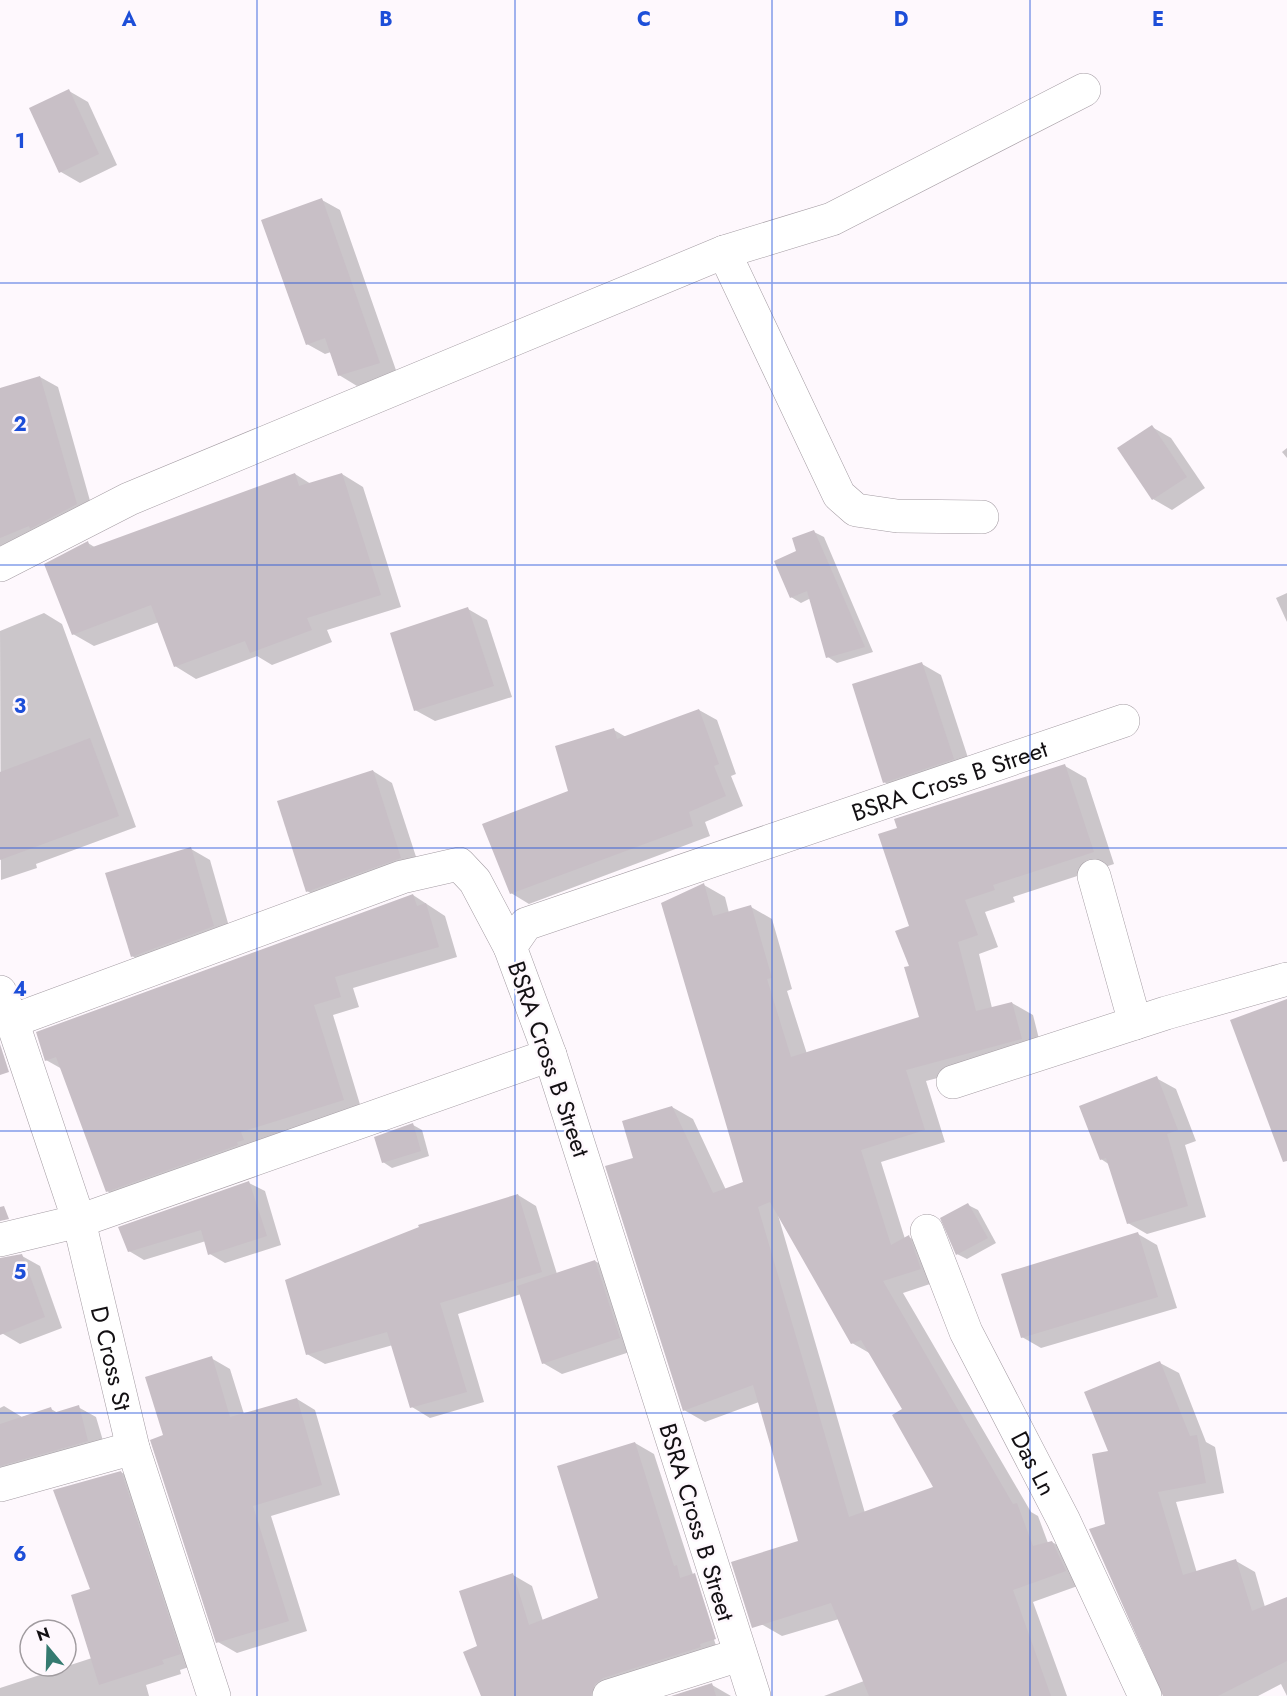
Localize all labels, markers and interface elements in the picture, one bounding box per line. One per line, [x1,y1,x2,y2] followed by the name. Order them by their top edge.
[121,5,137,34] text: A
[379,5,393,34] text: B
[637,5,651,34] text: C
[894,5,908,34] text: D
[1152,5,1164,34] text: E
[15,127,25,156] text: 1
[13,410,27,439] text: 2
[14,692,26,721] text: 3
[847,730,1052,830] street label: BSRA Cross B Street
[499,956,599,1162] street label: BSRA Cross B Street
[13,975,27,1004] text: 4
[14,1258,27,1287] text: 5
[82,1302,141,1414] street label: D Cross St
[650,1419,744,1625] street label: BSRA Cross B Street
[1003,1425,1065,1501] street label: Das Ln
[13,1540,27,1569] text: 6
[18,1618,78,1678] north arrow
[34,1621,53,1647] text: N

